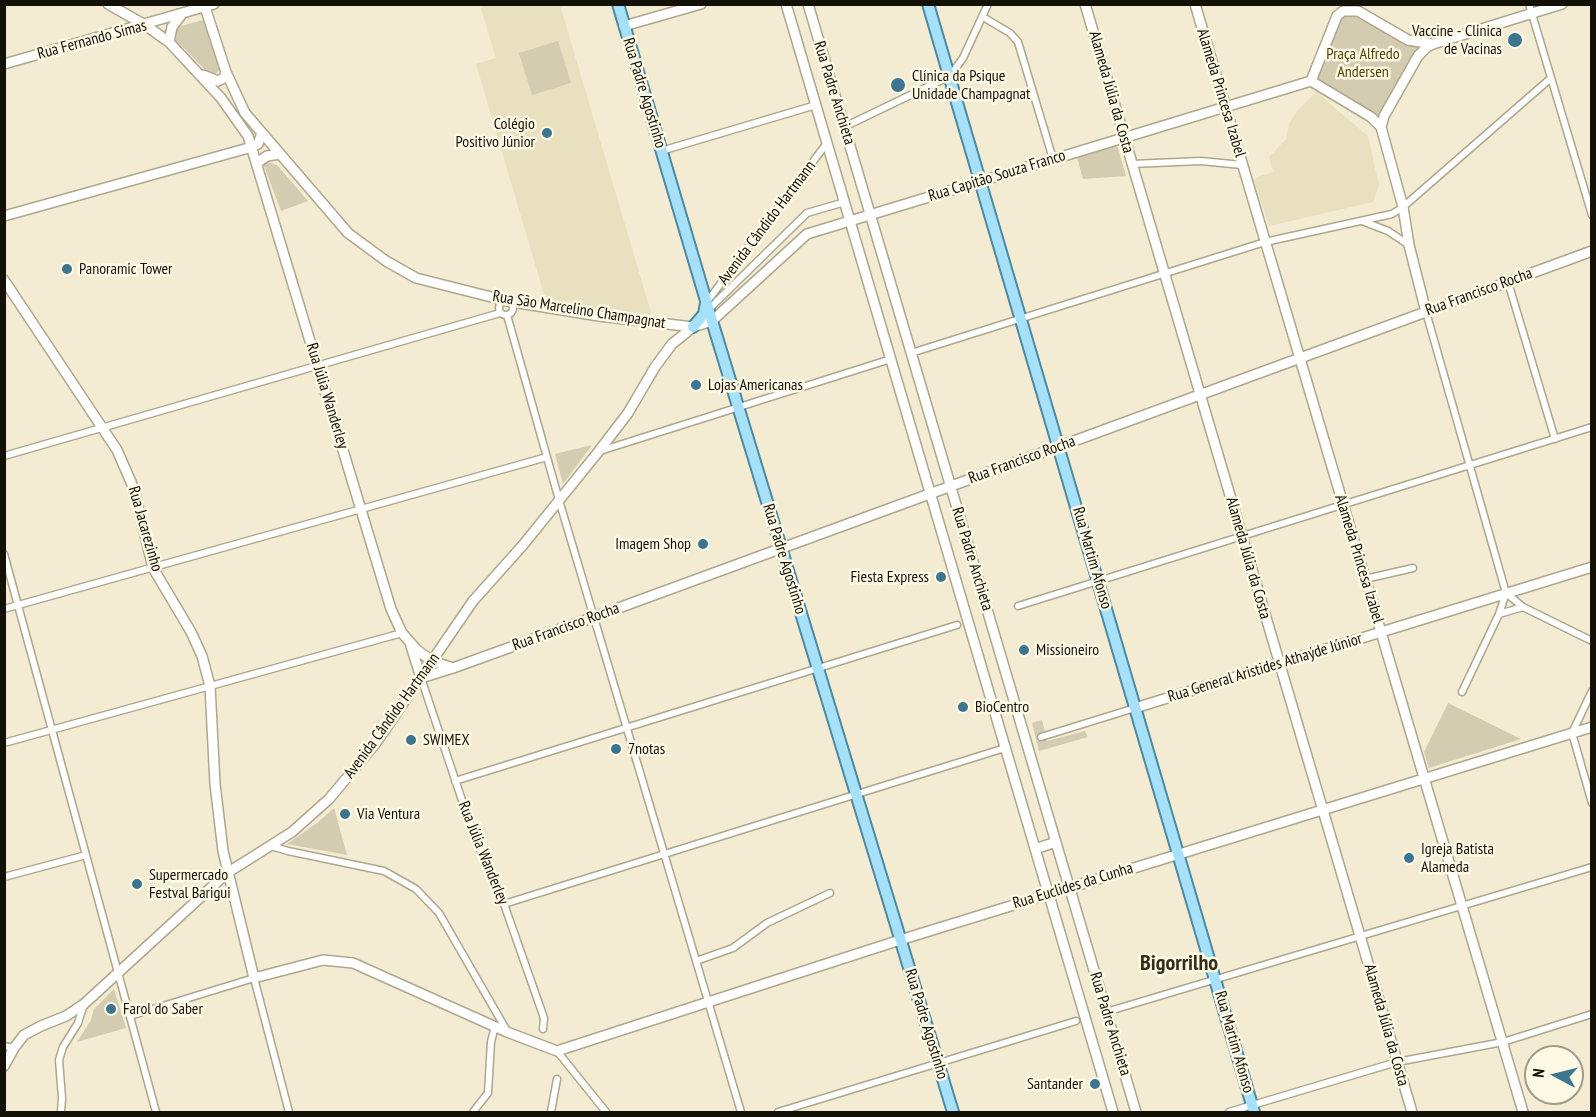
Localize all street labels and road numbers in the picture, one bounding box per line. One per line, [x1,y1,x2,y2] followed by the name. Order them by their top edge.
[35,16,149,64] street label: Rua Fernando Simas
[1192,26,1250,160] street label: Alameda Princesa Izabel
[1084,29,1138,155] street label: Alameda Júlia da Costa
[618,36,670,150] street label: Rua Padre Agostinho
[809,39,859,147] street label: Rua Padre Anchieta
[926,146,1068,206] street label: Rua Capitão Souza Franco
[714,157,820,289] street label: Avenida Cândido Hartmann
[1423,264,1535,320] street label: Rua Francisco Rocha
[491,287,667,333] street label: Rua São Marcelino Champagnat
[302,341,352,451] street label: Rua Júlia Wanderley
[966,432,1078,488] street label: Rua Francisco Rocha
[124,484,166,574] street label: Rua Jacarezinho
[1330,492,1388,626] street label: Alameda Princesa Izabel
[1221,495,1275,621] street label: Alameda Júlia da Costa
[758,502,810,616] street label: Rua Padre Agostinho
[947,505,997,613] street label: Rua Padre Anchieta
[1068,505,1116,611] street label: Rua Martim Afonso
[510,599,622,655] street label: Rua Francisco Rocha
[1166,629,1364,707] street label: Rua General Aristides Athaýde Júnior
[340,649,444,783] street label: Avenida Cândido Hartmann
[454,798,512,908] street label: Rua Júlia Wanderley
[1011,859,1135,913] street label: Rua Euclides da Cunha
[1359,962,1413,1088] street label: Alameda Júlia da Costa
[900,967,952,1081] street label: Rua Padre Agostinho
[1085,970,1135,1078] street label: Rua Padre Anchieta
[1210,989,1258,1095] street label: Rua Martim Afonso

